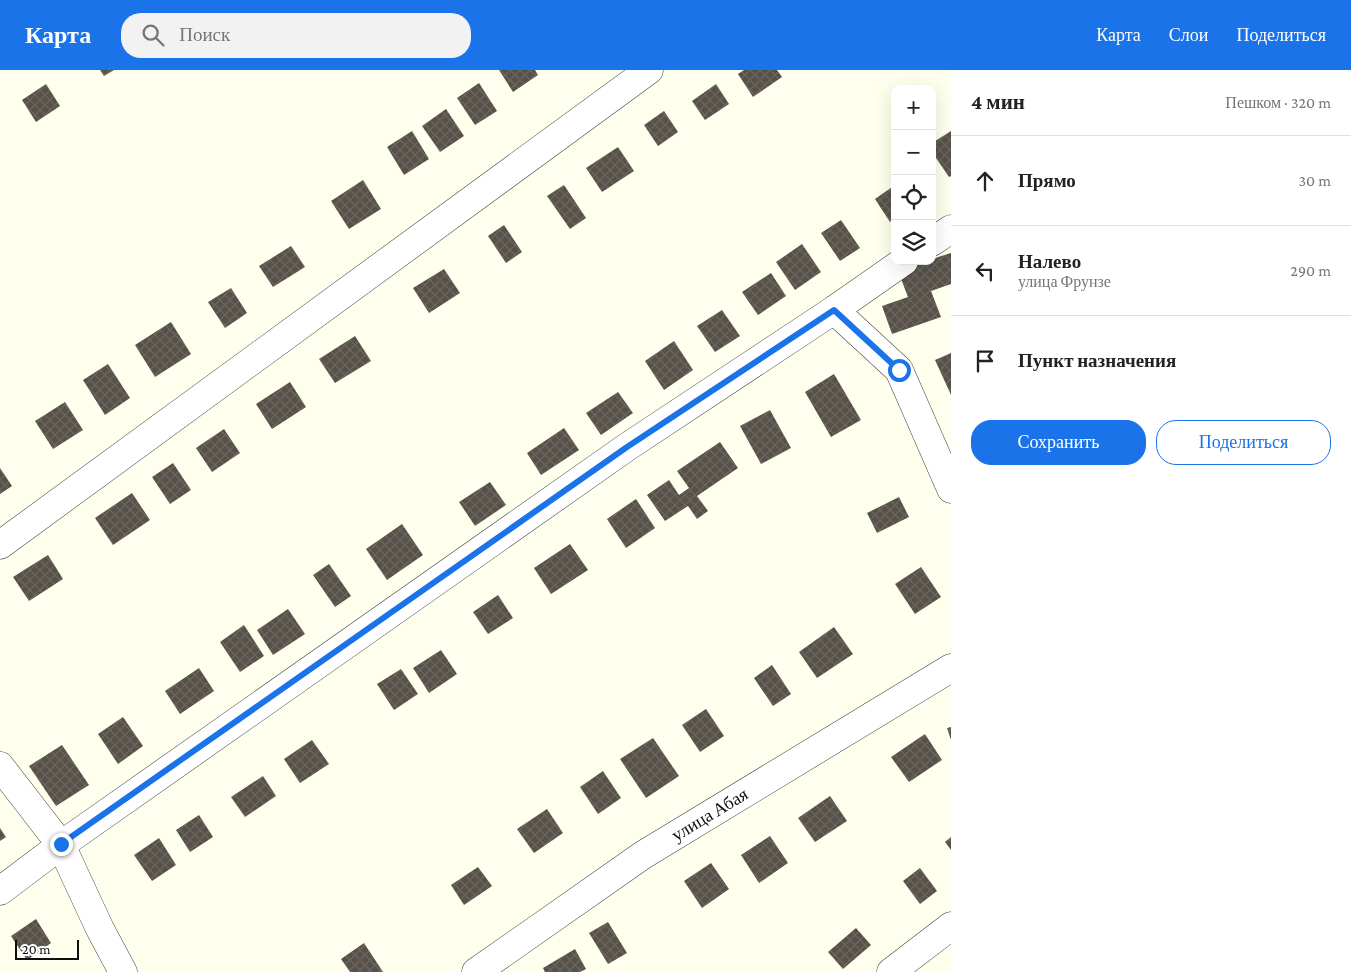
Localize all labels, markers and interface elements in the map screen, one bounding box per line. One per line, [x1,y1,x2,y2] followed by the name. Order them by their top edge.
[121,13,471,58] search box
[25,21,91,48] text: Карта
[139,21,167,49] icon: search
[179,24,230,45] text: Поиск
[1096,25,1141,45] text: Карта
[1169,25,1208,45] text: Слои
[1236,25,1326,45] text: Поделиться
[891,85,936,265] map controls
[891,85,936,130] button: +
[971,90,1025,114] text: 4 мин
[1225,94,1331,111] text: Пешком · 320 m
[891,130,936,175] button: −
[971,167,999,195] icon: ahead
[1018,170,1076,191] text: Прямо
[1299,172,1331,189] text: 30 m
[891,175,936,220] button: locate
[891,220,936,265] button: layers
[1018,251,1081,272] text: Налево
[971,257,999,285] icon: left
[1290,262,1331,279] text: 290 m
[1018,273,1111,290] text: улица Фрунзе
[971,347,999,375] icon: arrive
[1018,350,1176,371] text: Пункт назначения
[888,359,911,382] route start
[971,420,1146,465] button: Сохранить
[1156,420,1331,465] button: Поделиться
[668,784,751,845] street label: улица Абая
[50,833,73,856] route end
[15,937,79,960] scale bar
[22,941,50,957] text: 20 m

